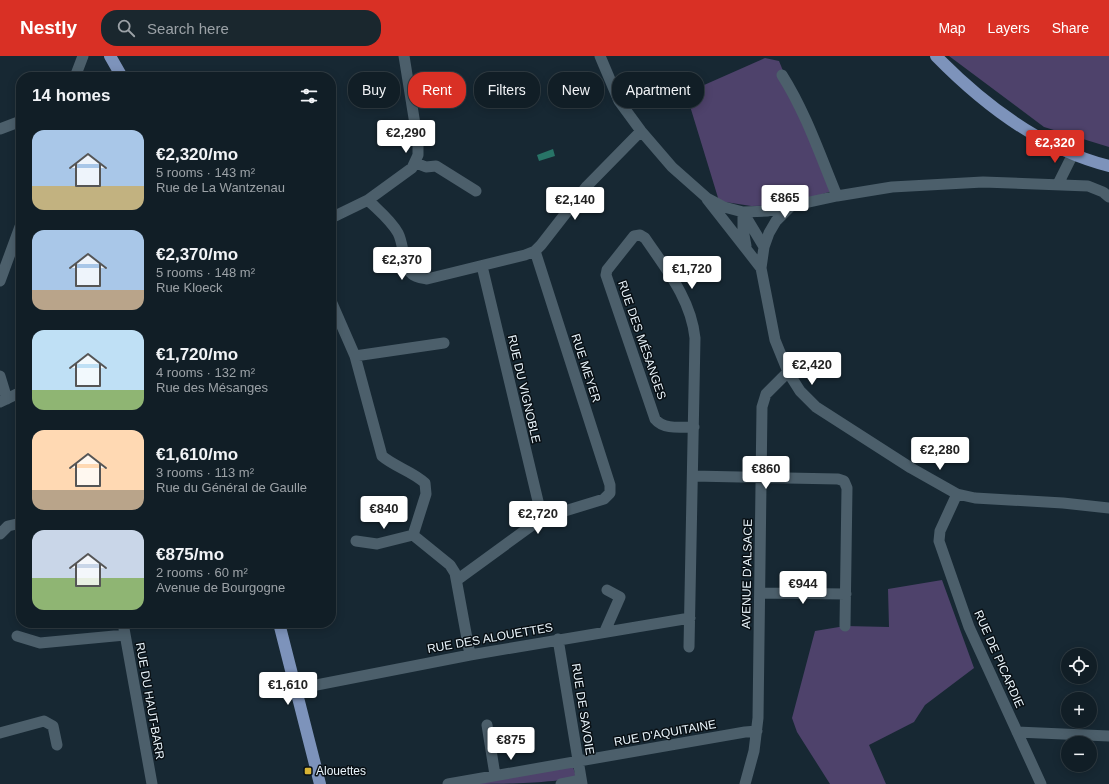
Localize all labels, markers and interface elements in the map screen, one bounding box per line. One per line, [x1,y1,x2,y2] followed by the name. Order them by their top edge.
[101,10,381,46] search box
[20,17,77,38] text: Nestly
[115,17,137,39] icon: search
[147,20,229,37] text: Search here
[938,20,966,36] text: Map
[988,20,1030,36] text: Layers
[1052,20,1089,36] text: Share
[348,72,400,108] chip: Buy
[408,72,466,108] chip: Rent
[474,72,540,108] chip: Filters
[548,72,604,108] chip: New
[612,72,704,108] chip: Apartment
[298,85,320,107] icon: filters
[32,86,110,105] text: 14 homes
[373,120,439,154] pin: €2,290
[386,125,426,140] text: €2,290
[1022,130,1088,164] pin: €2,320
[1035,135,1075,150] text: €2,320
[156,145,238,164] text: €2,320/mo
[64,146,112,194] icon: home
[156,165,255,180] text: 5 rooms · 143 m²
[156,180,285,195] text: Rue de La Wantzenau
[761,185,809,219] pin: €865
[542,187,608,221] pin: €2,140
[771,190,799,205] text: €865
[555,192,595,207] text: €2,140
[156,245,238,264] text: €2,370/mo
[64,246,112,294] icon: home
[369,247,435,281] pin: €2,370
[382,252,422,267] text: €2,370
[659,256,725,290] pin: €1,720
[672,261,712,276] text: €1,720
[156,265,255,280] text: 5 rooms · 148 m²
[615,278,670,401] street label: RUE DES MÉSANGES
[156,280,222,295] text: Rue Kloeck
[568,332,604,404] street label: RUE MEYER
[505,333,543,445] street label: RUE DU VIGNOBLE
[156,345,238,364] text: €1,720/mo
[64,346,112,394] icon: home
[779,352,845,386] pin: €2,420
[792,357,832,372] text: €2,420
[156,365,255,380] text: 4 rooms · 132 m²
[156,380,268,395] text: Rue des Mésanges
[907,437,973,471] pin: €2,280
[920,442,960,457] text: €2,280
[156,445,238,464] text: €1,610/mo
[64,446,112,494] icon: home
[742,456,790,490] pin: €860
[752,461,780,476] text: €860
[156,465,254,480] text: 3 rooms · 113 m²
[156,480,307,495] text: Rue du Général de Gaulle
[360,496,408,530] pin: €840
[370,501,398,516] text: €840
[505,501,571,535] pin: €2,720
[518,506,558,521] text: €2,720
[739,519,755,629] street label: AVENUE D'ALSACE
[156,545,224,564] text: €875/mo
[64,546,112,594] icon: home
[156,565,248,580] text: 2 rooms · 60 m²
[779,571,827,605] pin: €944
[789,576,817,591] text: €944
[156,580,285,595] text: Avenue de Bourgogne
[971,608,1027,710] street label: RUE DE PICARDIE
[426,620,554,656] street label: RUE DES ALOUETTES
[133,641,167,761] street label: RUE DU HAUT-BARR
[1061,648,1097,772] map controls
[1061,648,1097,684] button: locate
[569,662,597,756] street label: RUE DE SAVOIE
[255,672,321,706] pin: €1,610
[268,677,308,692] text: €1,610
[1061,692,1097,728] button: +
[613,717,717,749] street label: RUE D'AQUITAINE
[487,727,535,761] pin: €875
[497,732,525,747] text: €875
[1061,736,1097,772] button: −
[316,764,366,778] place label: Alouettes
[303,766,313,776] marker: Alouettes

